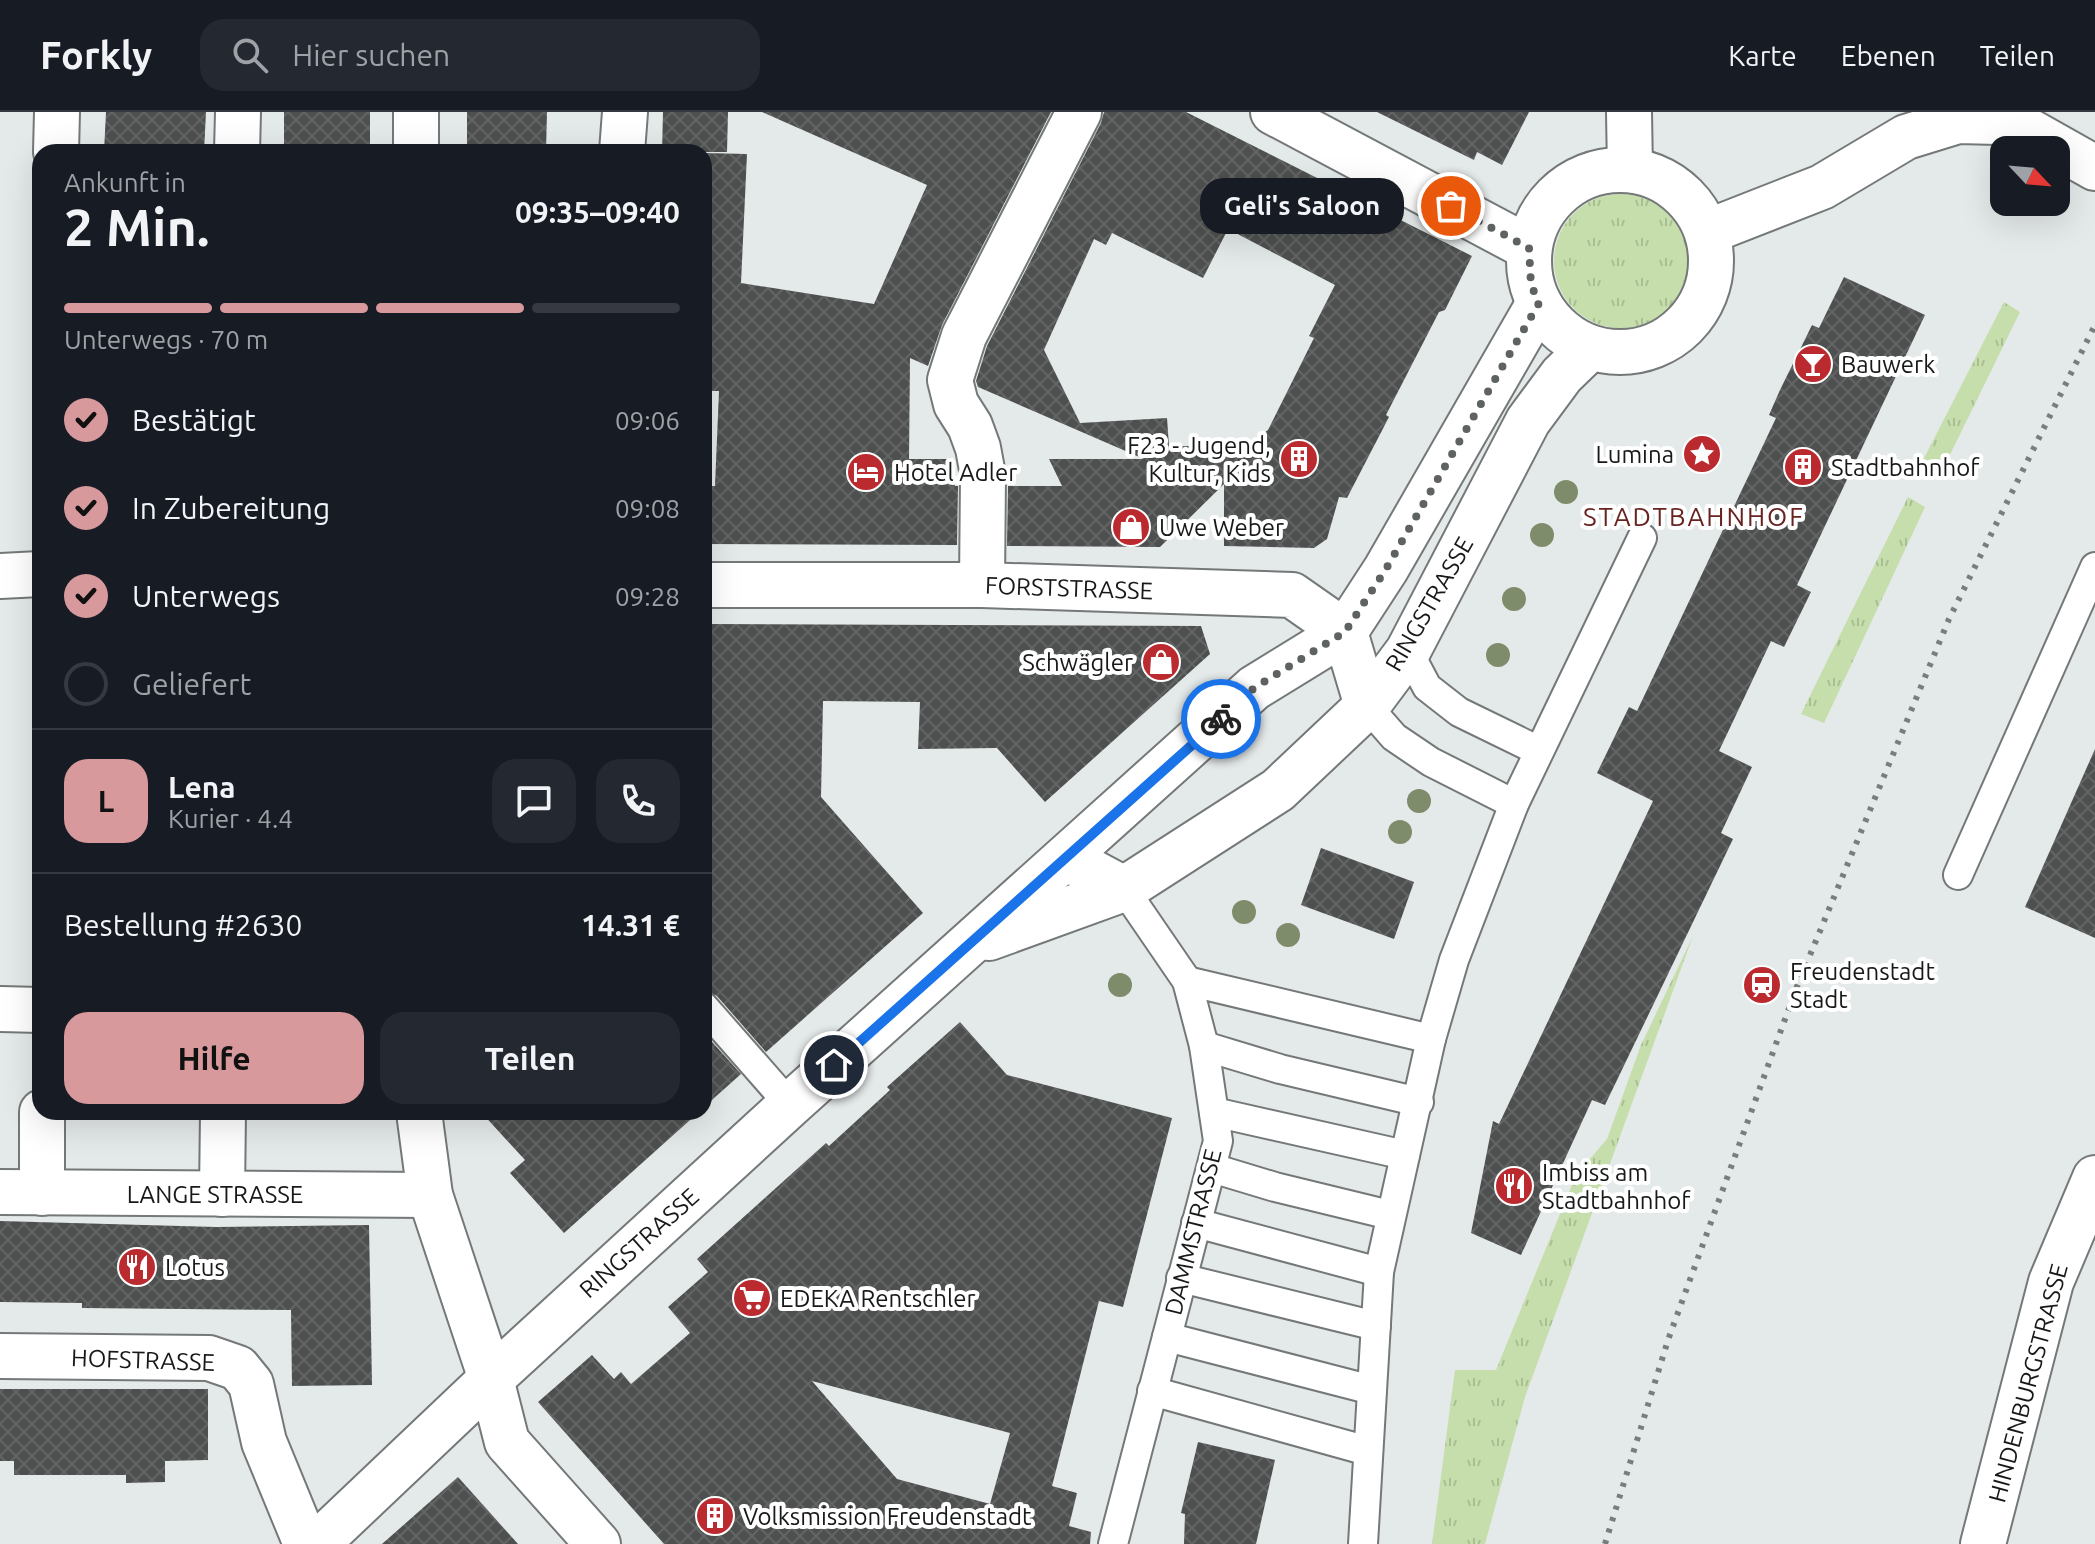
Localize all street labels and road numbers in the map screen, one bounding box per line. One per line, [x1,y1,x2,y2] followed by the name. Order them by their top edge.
[1380,532,1478,676] street label: RINGSTRASSE
[984,572,1154,604] street label: FORSTSTRASSE
[1159,1146,1227,1318] street label: DAMMSTRASSE
[127,1181,303,1208] street label: LANGE STRASSE
[574,1183,704,1303] street label: RINGSTRASSE
[1983,1261,2073,1505] street label: HINDENBURGSTRASSE
[71,1344,215,1376] street label: HOFSTRASSE

